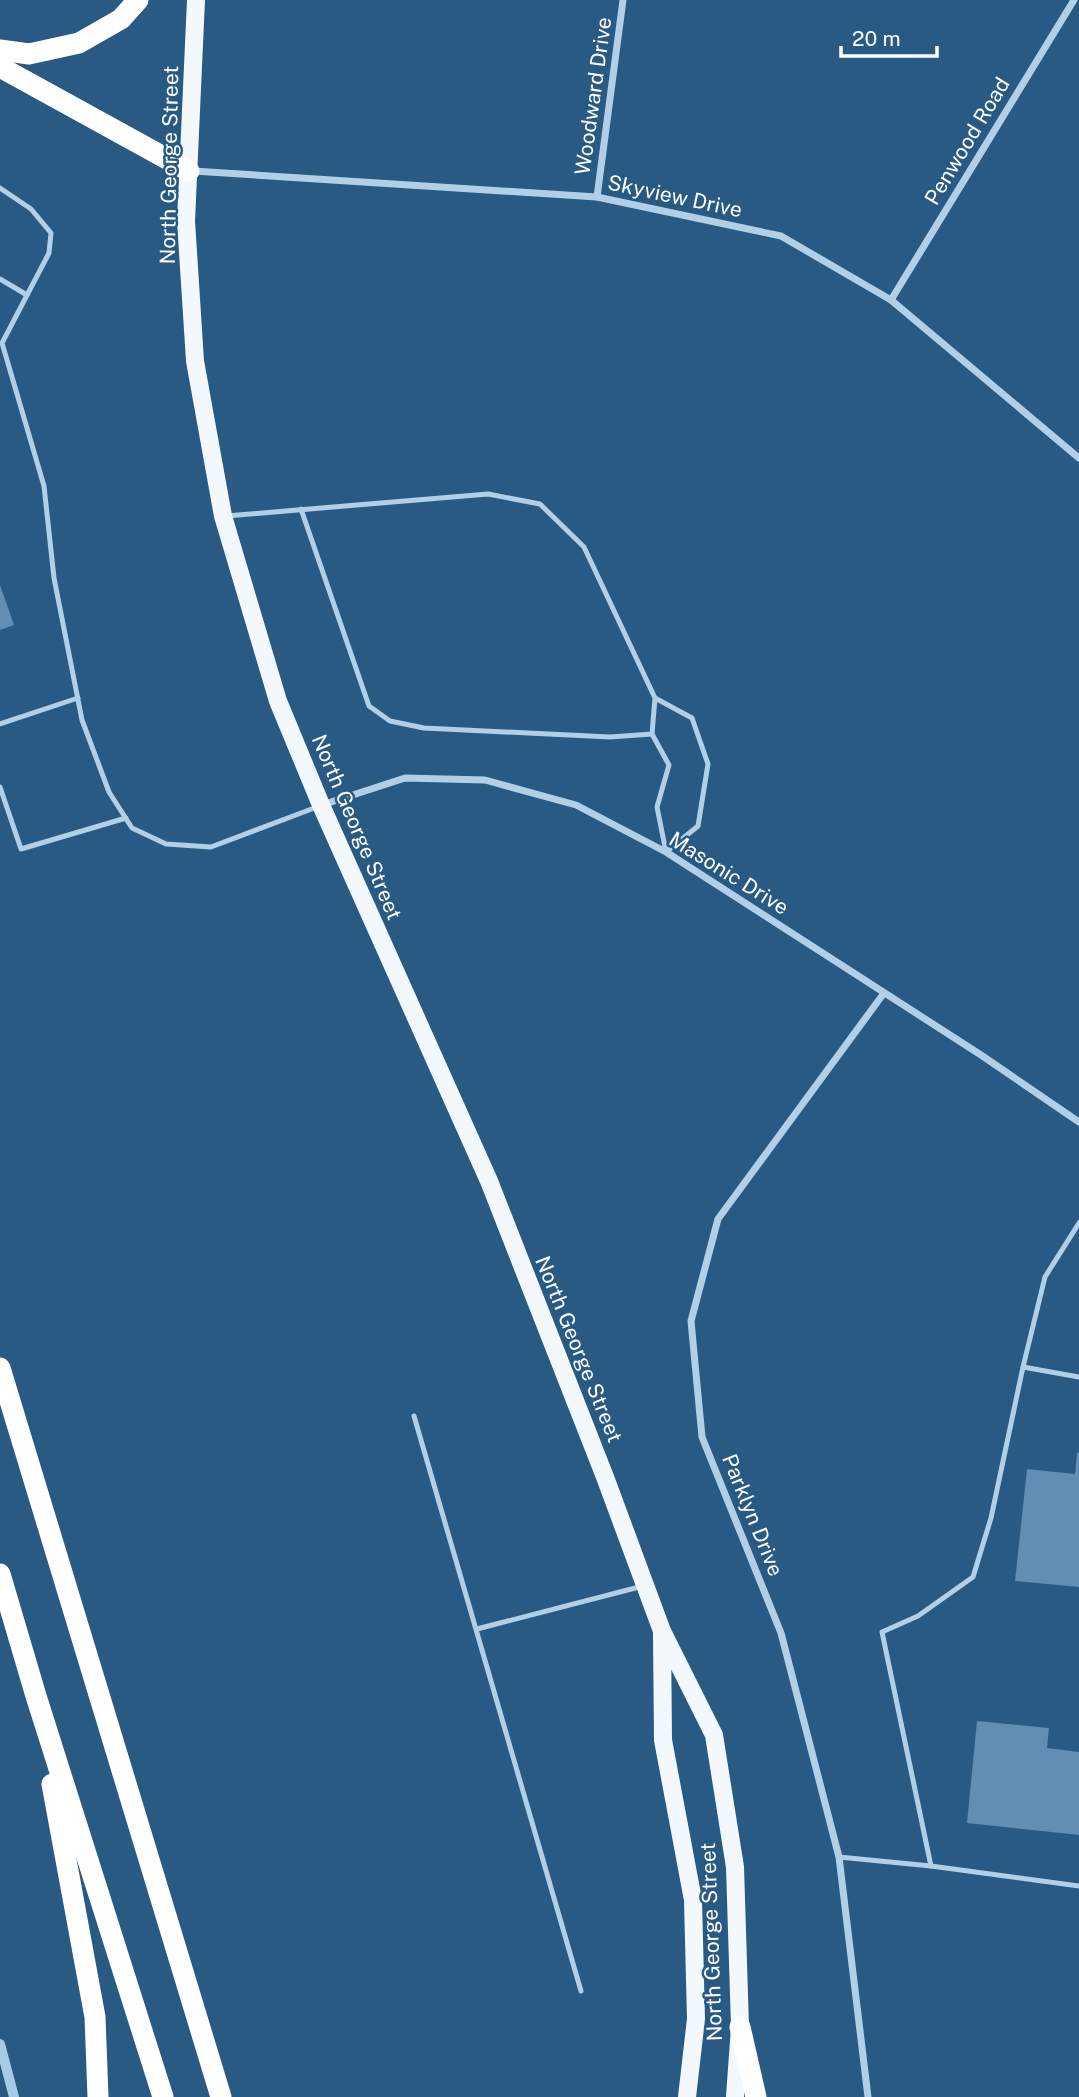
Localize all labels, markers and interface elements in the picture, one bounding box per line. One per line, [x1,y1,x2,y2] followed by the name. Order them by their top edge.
[841,14,937,58] scale bar
[570,16,616,176] street label: Woodward Drive
[852,26,901,51] text: 20 m
[155,65,183,265] street label: North George Street
[919,73,1015,209] street label: Penwood Road
[605,170,745,222] street label: Skyview Drive
[307,731,407,923] street label: North George Street
[665,826,793,920] street label: Masonic Drive
[530,1252,628,1446] street label: North George Street
[717,1450,789,1580] street label: Parklyn Drive
[695,1842,727,2042] street label: North George Street

